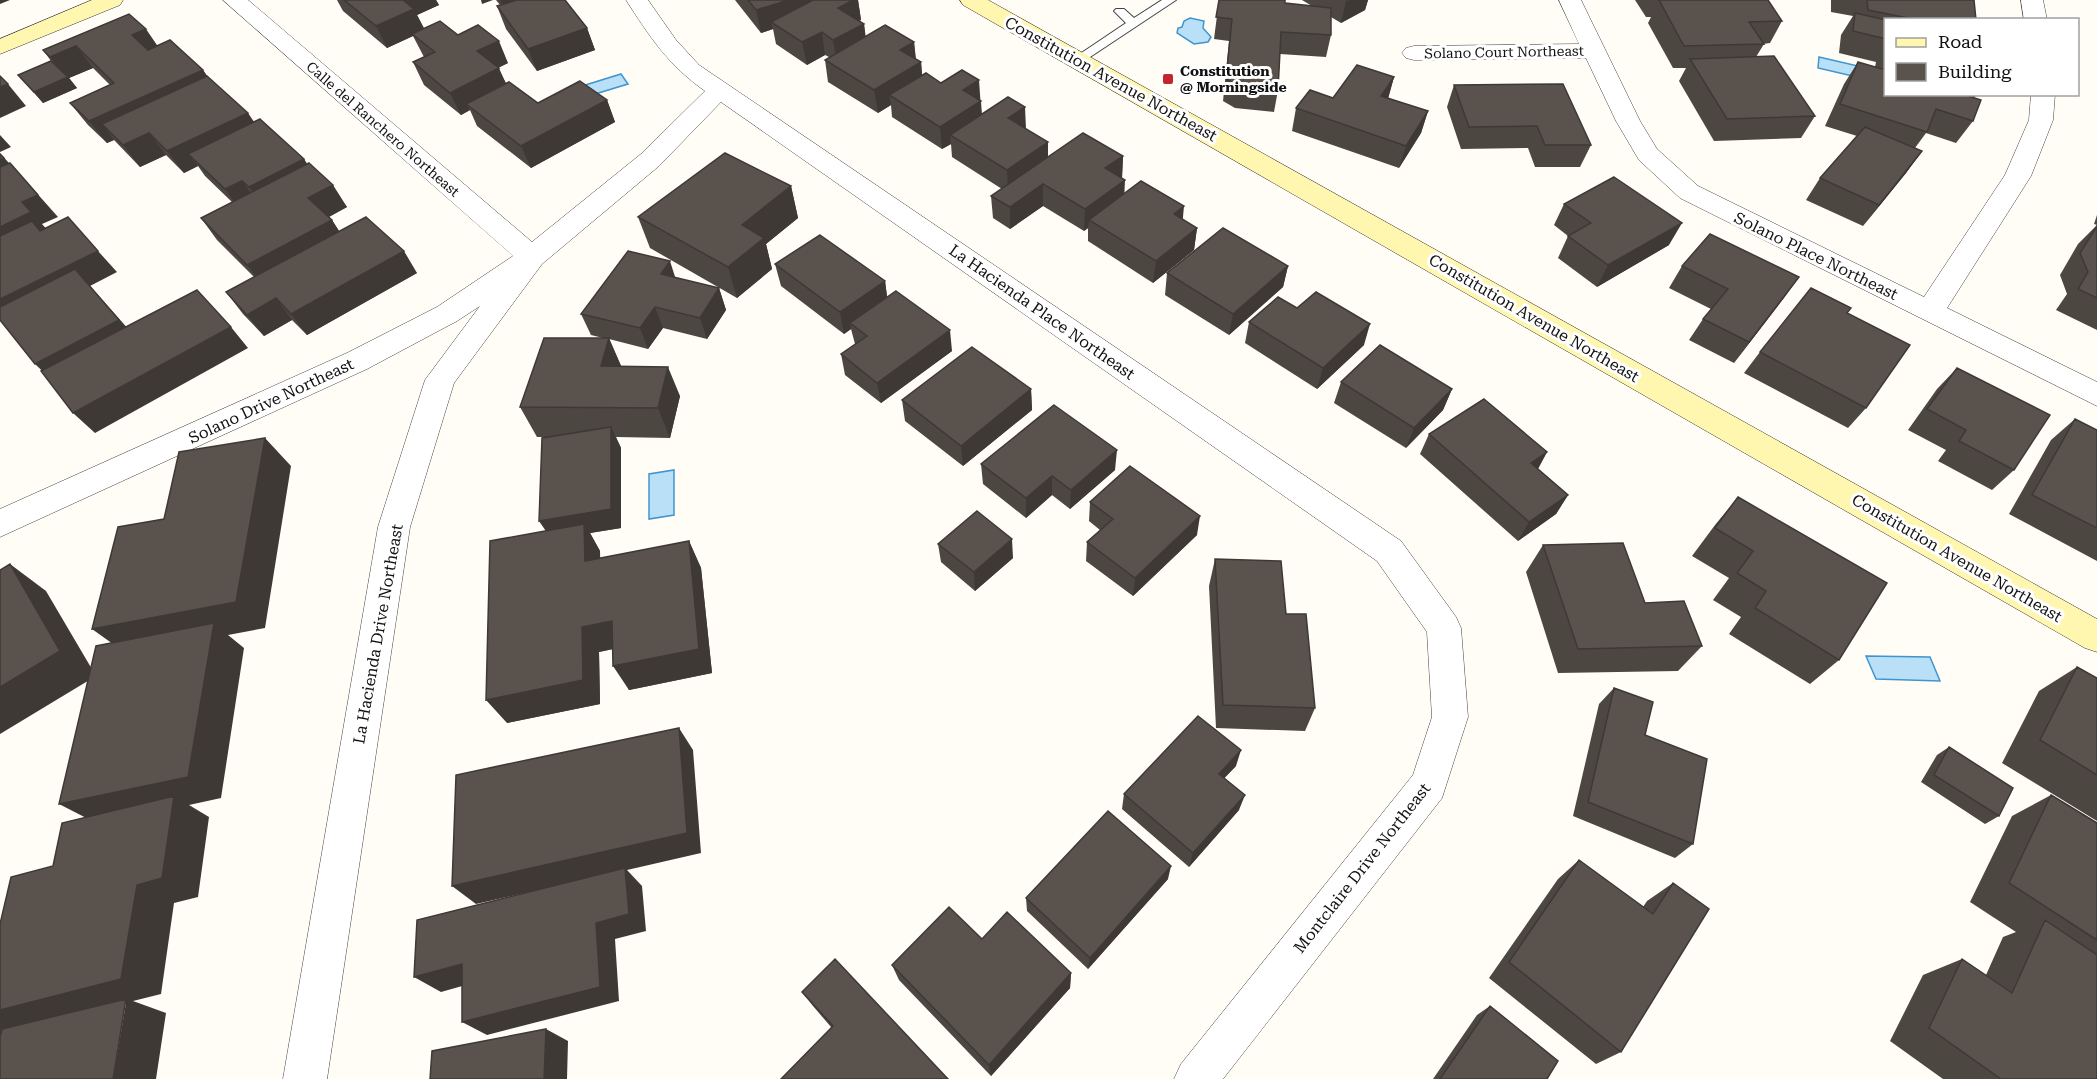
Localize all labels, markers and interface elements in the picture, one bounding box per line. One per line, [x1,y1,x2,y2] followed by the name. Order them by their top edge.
[1002,13,1220,145] street label: Constitution Avenue Northeast
[1884,18,2079,96] legend
[1938,31,1983,52] text: Road
[1424,43,1584,61] street label: Solano Court Northeast
[303,58,463,200] street label: Calle del Ranchero Northeast
[1938,61,2012,82] text: Building
[1180,63,1287,95] place label: Constitution @ Morningside
[1161,72,1175,86] marker: Constitution @ Morningside
[1731,208,1901,304] street label: Solano Place Northeast
[945,240,1139,384] street label: La Hacienda Place Northeast
[1426,250,1642,386] street label: Constitution Avenue Northeast
[185,354,357,448] street label: Solano Drive Northeast
[1849,490,2065,626] street label: Constitution Avenue Northeast
[349,523,407,745] street label: La Hacienda Drive Northeast
[1290,779,1434,957] street label: Montclaire Drive Northeast

